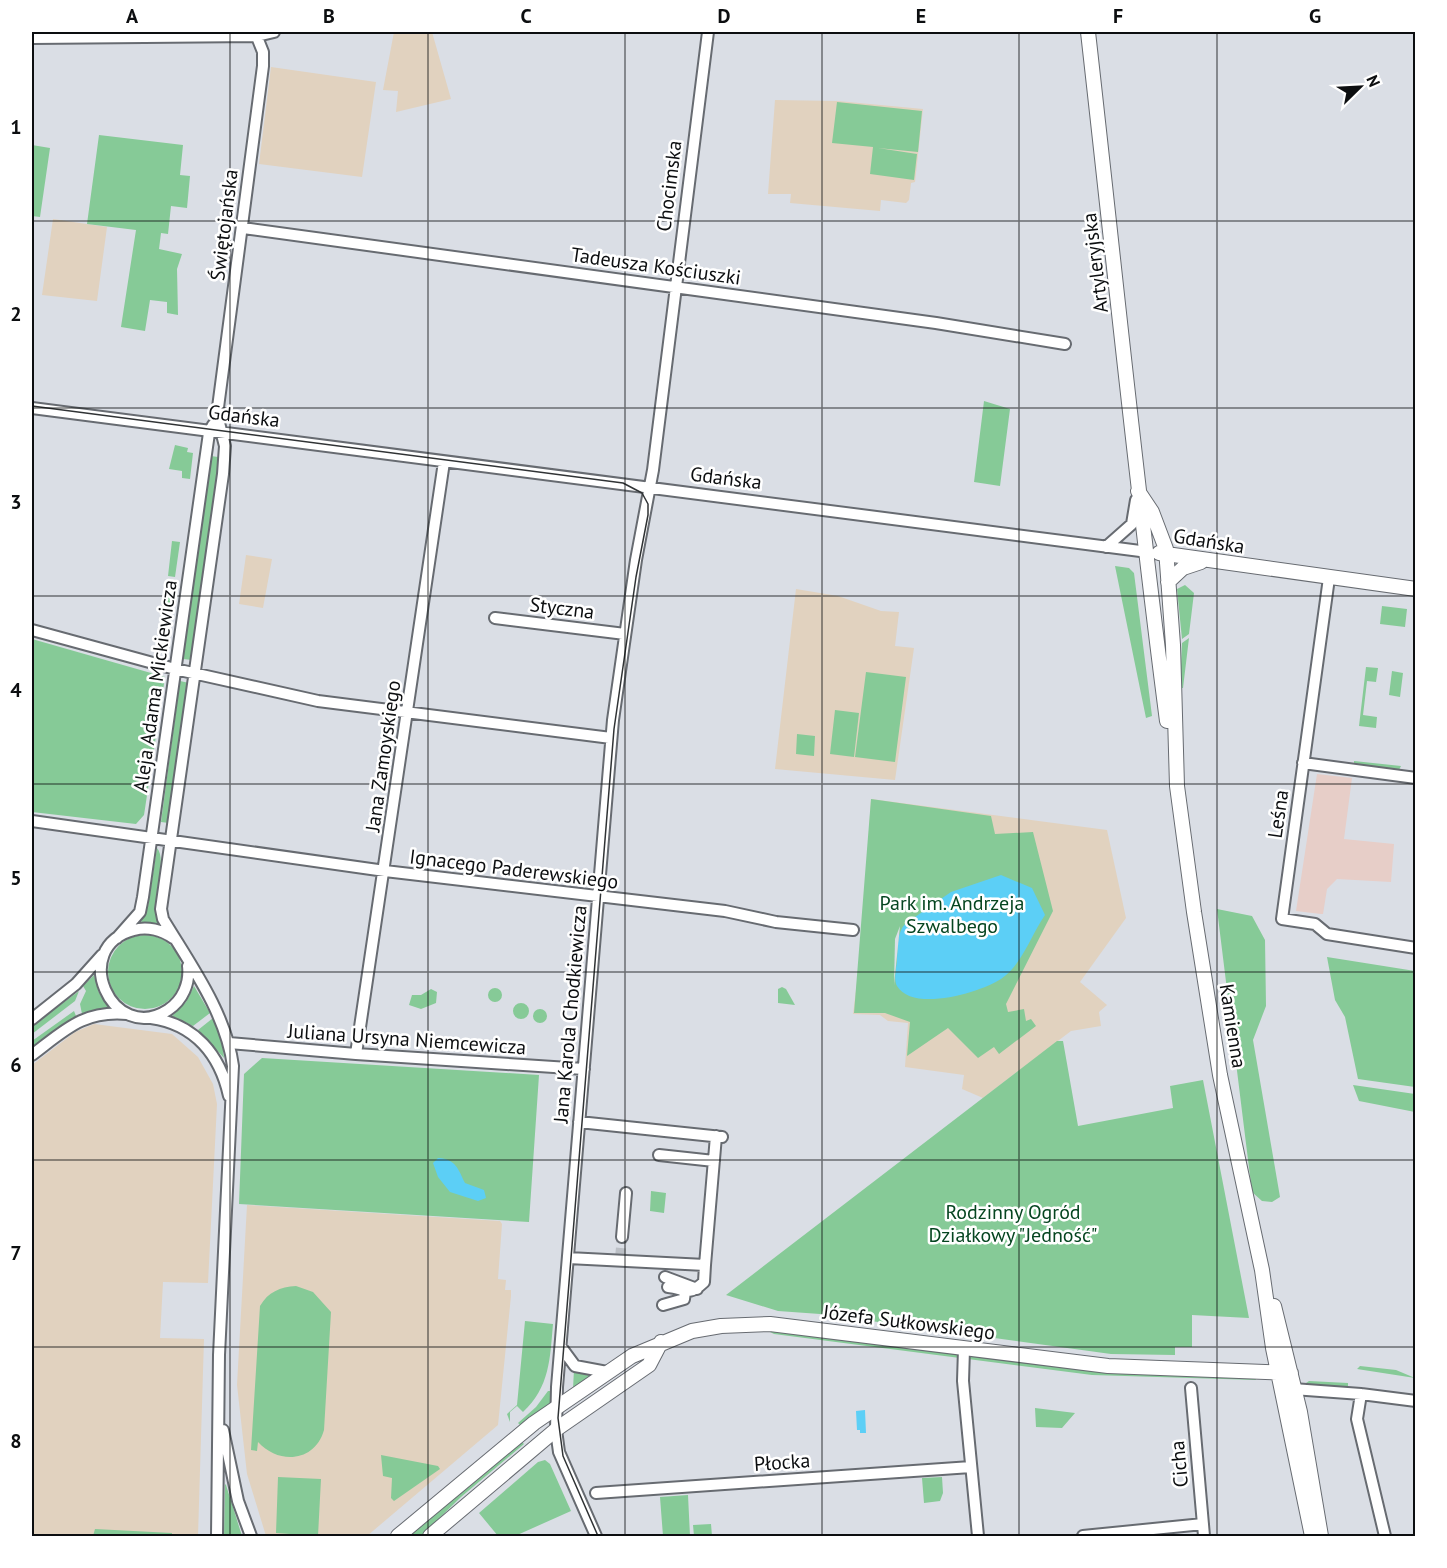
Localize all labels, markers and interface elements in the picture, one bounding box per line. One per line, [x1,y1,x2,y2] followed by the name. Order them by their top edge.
[126,3,139,29] text: A
[323,3,335,29] text: B
[520,3,532,29] text: C
[718,3,731,29] text: D
[916,3,926,29] text: E
[1113,3,1123,29] text: F
[1309,3,1321,29] text: G
[1330,57,1390,117] north arrow
[1362,72,1385,90] text: N
[10,114,22,140] text: 1
[651,139,687,233] street label: Chocimska
[204,168,244,282] street label: Świętojańska
[1076,211,1114,315] street label: Artyleryjska
[569,241,743,291] street label: Tadeusza Kościuszki
[10,301,22,327] text: 2
[207,399,281,433] street label: Gdańska
[689,461,763,495] street label: Gdańska
[10,489,22,515] text: 3
[1172,523,1246,559] street label: Gdańska
[127,578,183,794] street label: Aleja Adama Mickiewicza
[528,591,596,625] street label: Styczna
[10,677,22,703] text: 4
[359,679,406,834] street label: Jana Zamoyskiego
[1262,788,1294,840] street label: Leśna
[408,843,620,895] street label: Ignacego Paderewskiego
[10,865,22,891] text: 5
[880,890,1024,939] park label: Park im. Andrzeja Szwalbego
[547,904,592,1125] street label: Jana Karola Chodkiewicza
[1214,982,1252,1070] street label: Kamienna
[286,1018,527,1060] street label: Juliana Ursyna Niemcewicza
[10,1052,22,1078] text: 6
[929,1199,1097,1248] park label: Rodzinny Ogród Działkowy "Jedność"
[10,1240,22,1266] text: 7
[820,1298,997,1345] street label: Józefa Sułkowskiego
[10,1428,22,1454] text: 8
[1164,1440,1194,1488] street label: Cicha
[753,1447,811,1477] street label: Płocka

